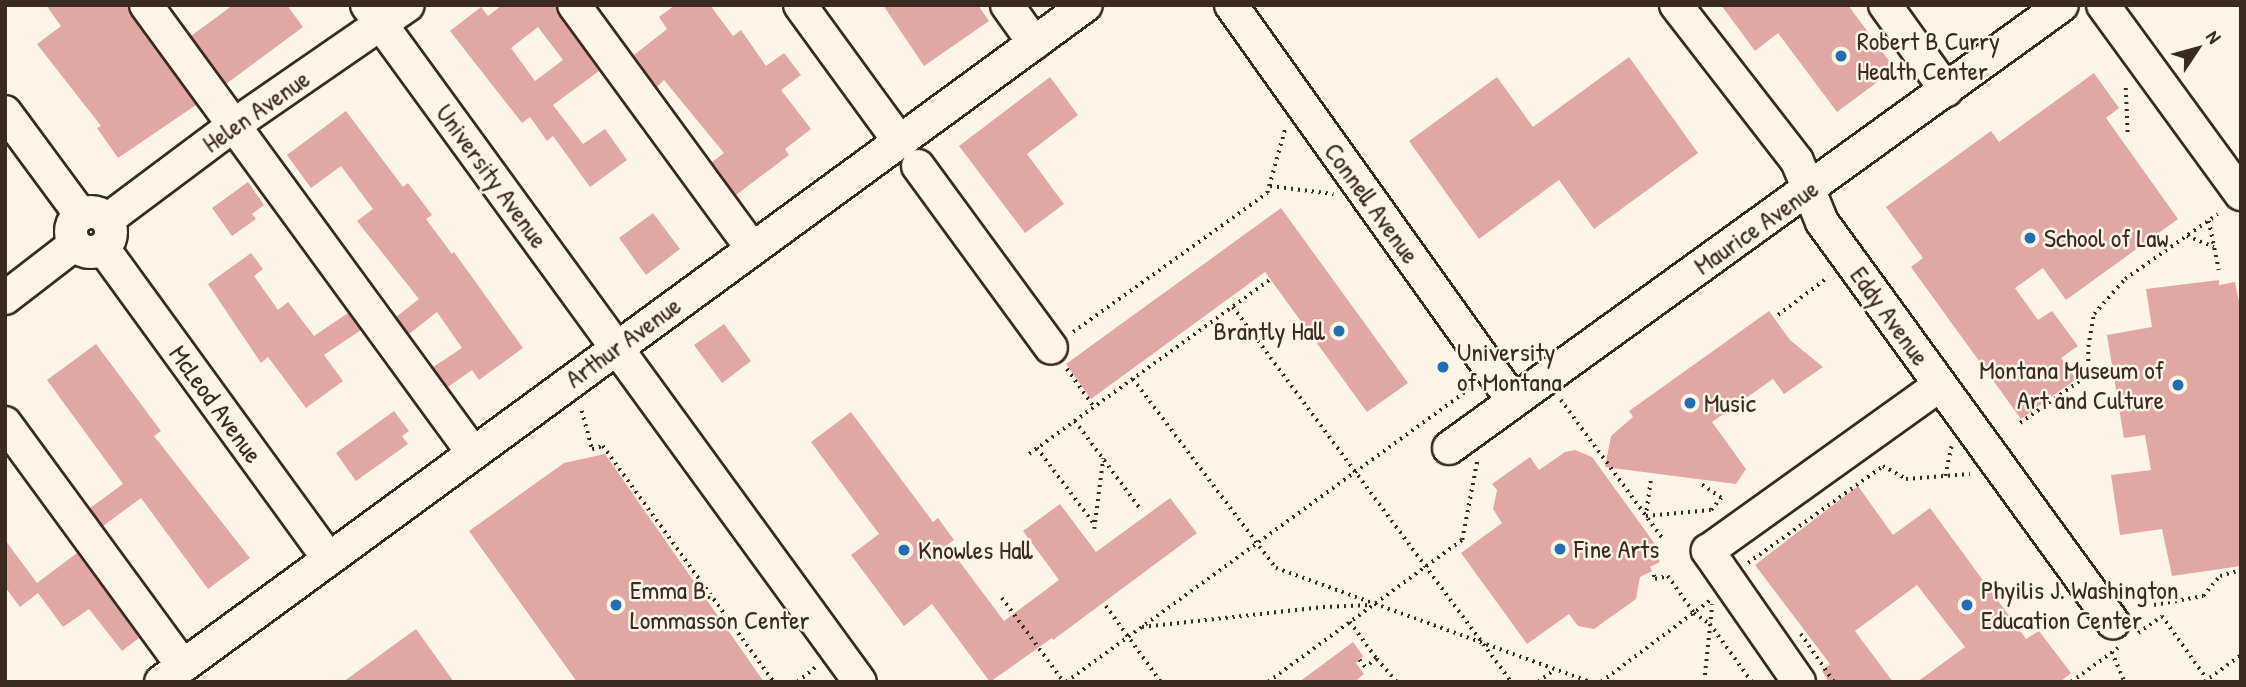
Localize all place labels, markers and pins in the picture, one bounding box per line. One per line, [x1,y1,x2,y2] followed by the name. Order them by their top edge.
[1857,25,2000,86] place label: Robert B Curry Health Center
[1831,46,1851,66] marker: Robert B Curry Health Center
[2044,222,2168,254] place label: School of Law
[2022,230,2038,246] marker: School of Law
[1213,315,1325,347] place label: Brantly Hall
[1331,323,1347,339] marker: Brantly Hall
[1457,336,1562,398] place label: University of Montana
[1979,354,2164,416] place label: Montana Museum of Art and Culture
[1435,359,1451,375] marker: University of Montana
[2170,377,2186,393] marker: Montana Museum of Art and Culture
[1704,387,1756,419] place label: Music
[1682,395,1698,411] marker: Music
[1574,533,1659,565] place label: Fine Arts
[918,534,1033,566] place label: Knowles Hall
[1552,541,1568,557] marker: Fine Arts
[896,542,912,558] marker: Knowles Hall
[630,574,810,636] place label: Emma B. Lommasson Center
[1981,574,2179,636] place label: Phyilis J. Washington Education Center
[608,597,624,613] marker: Emma B. Lommasson Center
[1959,597,1975,613] marker: Phyilis J. Washington Education Center

